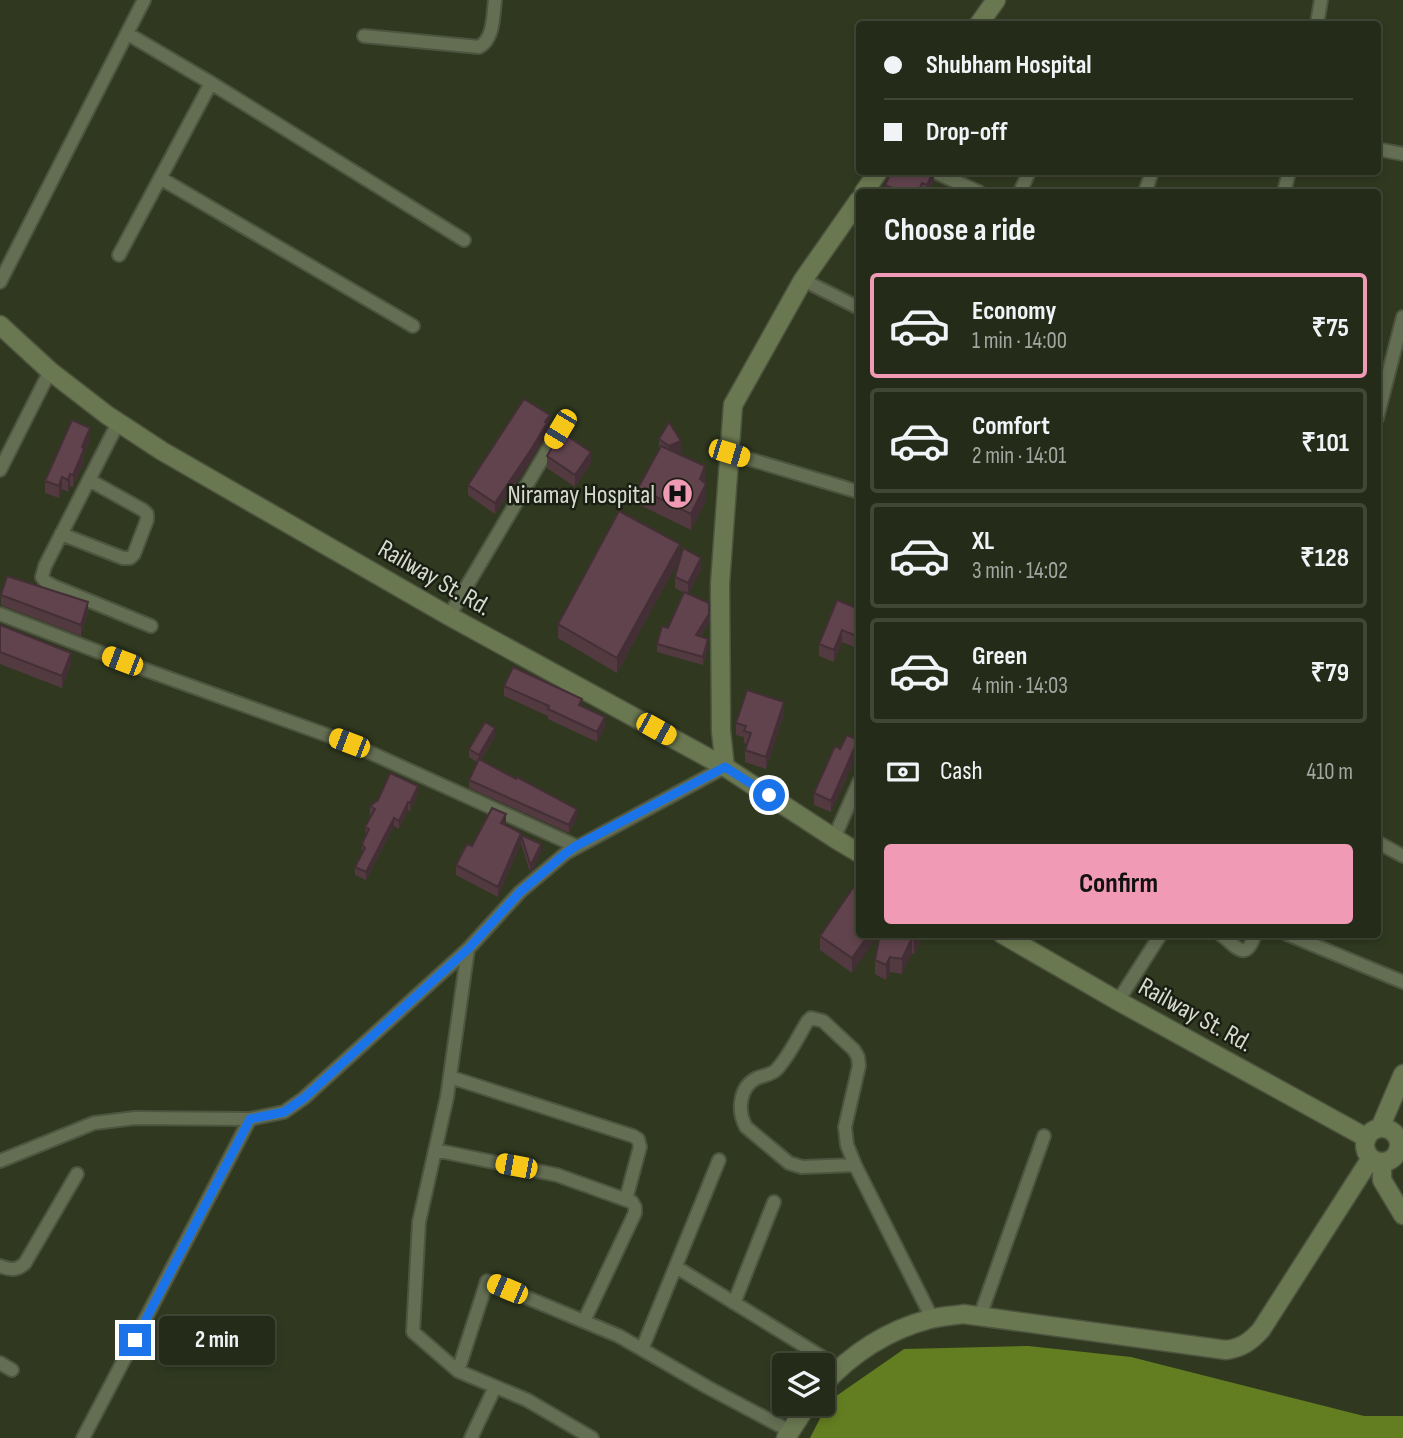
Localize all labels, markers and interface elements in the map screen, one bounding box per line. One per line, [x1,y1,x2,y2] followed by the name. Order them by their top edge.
[926,50,1092,81] text: Shubham Hospital
[926,117,1007,148] text: Drop-off
[884,211,1036,250] text: Choose a ride
[888,294,951,357] icon: car
[972,296,1056,327] text: Economy
[1311,313,1349,344] text: ₹75
[972,327,1067,355] text: 1 min · 14:00
[541,406,580,452] car
[888,409,951,472] icon: car
[972,411,1050,442] text: Comfort
[1301,428,1349,459] text: ₹101
[706,437,753,469] car
[972,442,1066,470] text: 2 min · 14:01
[661,477,695,511] hospital icon: Niramay Hospital
[508,480,655,511] place label: Niramay Hospital
[888,524,951,587] icon: car
[972,526,994,557] text: XL
[372,534,496,623] street label: Railway St. Rd.
[1300,543,1349,574] text: ₹128
[972,557,1068,585] text: 3 min · 14:02
[888,639,951,702] icon: car
[972,641,1027,672] text: Green
[99,644,146,678] car
[1310,658,1349,689] text: ₹79
[972,672,1068,700] text: 4 min · 14:03
[633,710,680,748] car
[326,726,373,760] car
[884,753,922,791] icon: cash
[940,756,983,787] text: Cash
[1307,758,1353,786] text: 410 m
[753,779,785,811] route start
[884,844,1353,924] button: Confirm
[1133,971,1258,1059] street label: Railway St. Rd.
[494,1152,539,1180] car
[484,1271,531,1307] car
[160,1316,275,1364] callout: 2 min
[119,1324,151,1356] route end
[195,1326,239,1354] text: 2 min
[772,1353,835,1416] map controls
[772,1353,835,1416] button: layers

